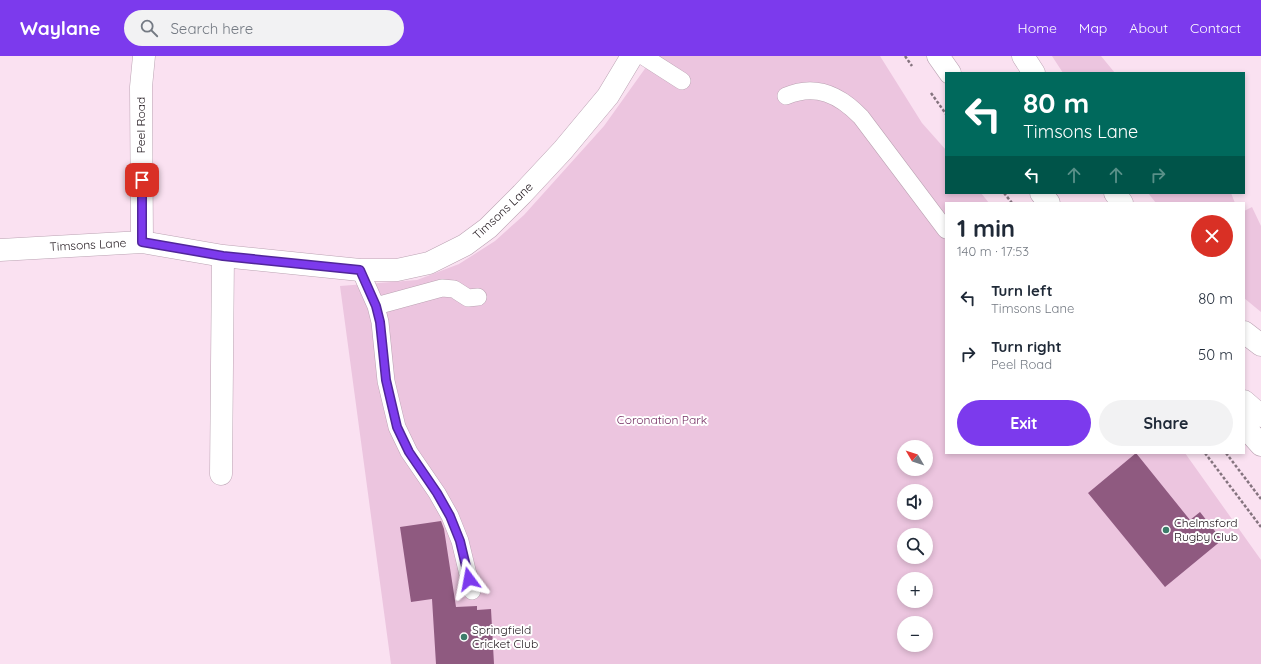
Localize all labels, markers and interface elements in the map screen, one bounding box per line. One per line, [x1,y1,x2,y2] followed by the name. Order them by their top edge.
[124,10,404,46] search box
[20,16,100,40] text: Waylane
[138,17,160,39] icon: search
[170,19,253,38] text: Search here
[1018,19,1057,37] text: Home
[1079,19,1107,37] text: Map
[1129,19,1168,37] text: About
[1190,19,1241,37] text: Contact
[1023,85,1089,120] text: 80 m
[957,88,1009,140] icon: left
[133,97,148,153] street label: Peel Road
[1023,120,1138,143] text: Timsons Lane
[125,163,159,197] pin
[1021,164,1043,186] icon: left
[1063,164,1085,186] icon: ahead
[1105,164,1127,186] icon: ahead
[1147,164,1169,186] icon: right
[131,169,153,191] icon: arrive
[469,179,536,242] street label: Timsons Lane
[957,213,1015,243] text: 1 min
[1191,215,1233,257] button: close
[49,235,127,254] street label: Timsons Lane
[957,243,1029,259] text: 140 m · 17:53
[991,281,1053,300] text: Turn left
[957,287,979,309] icon: left
[1198,289,1233,308] text: 80 m
[991,300,1074,316] text: Timsons Lane
[991,337,1062,356] text: Turn right
[957,343,979,365] icon: right
[1198,345,1233,364] text: 50 m
[991,356,1052,372] text: Peel Road
[957,400,1091,446] button: Exit
[1099,400,1233,446] button: Share
[617,412,707,427] park label: Coronation Park
[897,440,933,476] north arrow
[897,440,933,652] map controls
[897,484,933,520] button: sound
[1174,515,1238,544] place label: Chelmsford Rugby Club
[1161,525,1171,535] marker: Chelmsford Rugby Club
[897,528,933,564] button: search
[448,558,490,600] position arrow
[897,572,933,608] button: +
[897,616,933,652] button: −
[472,622,538,651] place label: Springfield Cricket Club
[459,632,469,642] marker: Springfield Cricket Club

